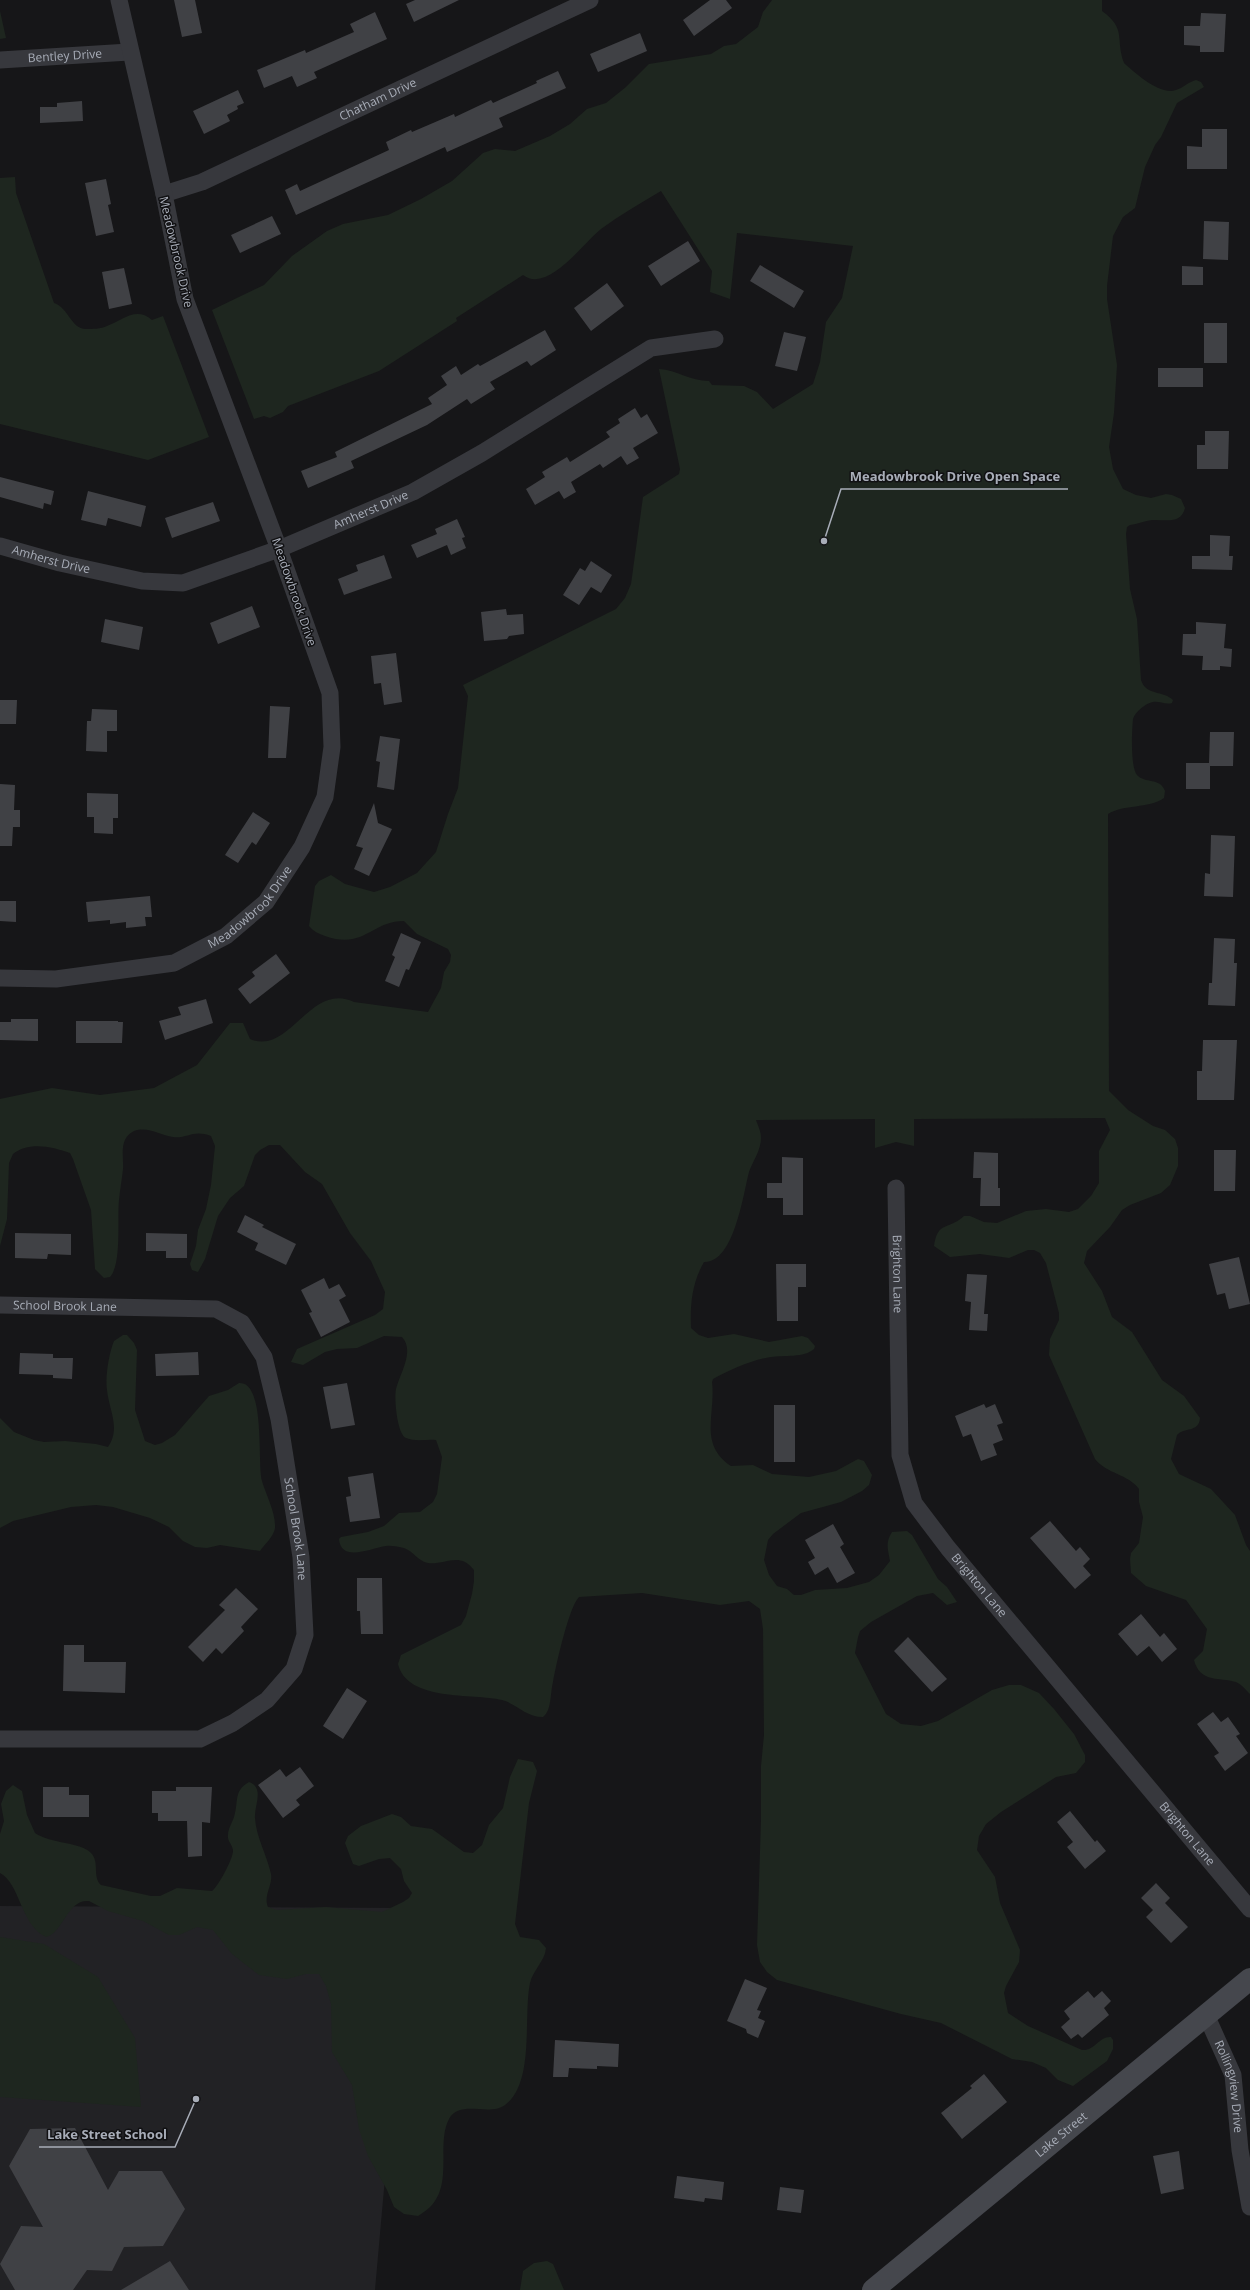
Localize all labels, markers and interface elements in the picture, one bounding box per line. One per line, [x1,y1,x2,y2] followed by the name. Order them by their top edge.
[27,45,103,66] street label: Bentley Drive
[336,74,419,125] street label: Chatham Drive
[155,195,198,309] street label: Meadowbrook Drive
[841,464,1068,489] callout: Meadowbrook Drive Open Space
[850,467,1061,485] text: Meadowbrook Drive Open Space
[330,486,411,533] street label: Amherst Drive
[268,535,321,649] street label: Meadowbrook Drive
[10,541,92,577] street label: Amherst Drive
[205,862,296,952] street label: Meadowbrook Drive
[889,1235,907,1314] street label: Brighton Lane
[13,1296,117,1315] street label: School Brook Lane
[280,1476,311,1581] street label: School Brook Lane
[948,1549,1011,1621] street label: Brighton Lane
[1156,1798,1219,1869] street label: Brighton Lane
[1210,2037,1247,2134] street label: Rollingview Drive
[1031,2108,1090,2161] street label: Lake Street
[39,2122,175,2147] callout: Lake Street School
[47,2125,167,2143] text: Lake Street School

